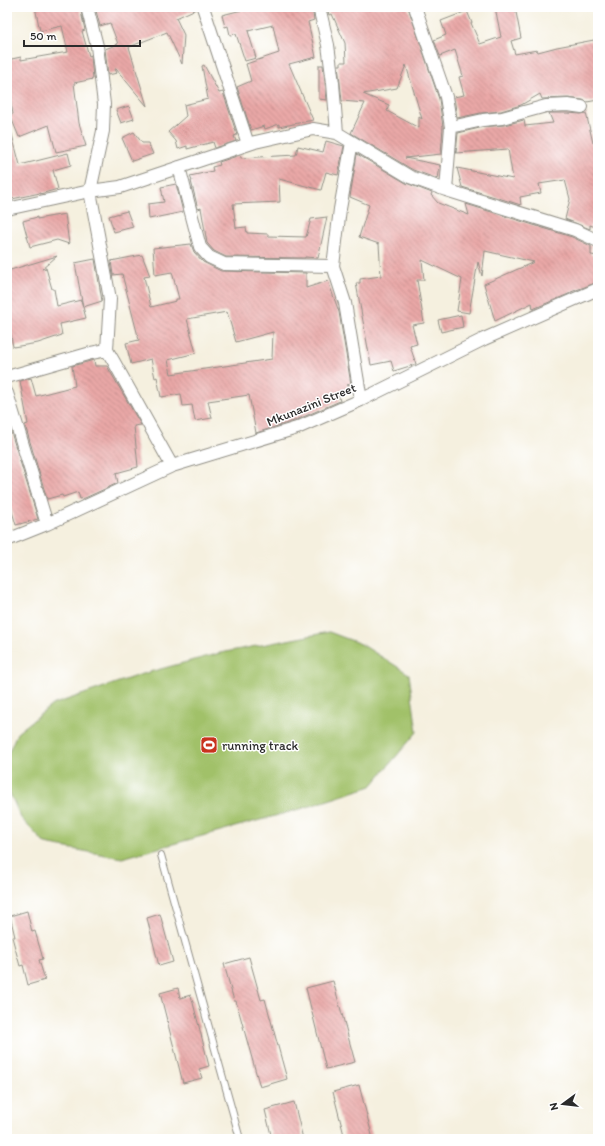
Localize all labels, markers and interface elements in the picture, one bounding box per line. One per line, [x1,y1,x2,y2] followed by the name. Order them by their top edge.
[24,22,140,48] scale bar
[30,29,56,43] text: 50 m
[264,380,358,429] street label: Mkunazini Street
[199,735,219,755] sports icon: running track
[222,738,299,753] place label: running track
[543,1084,583,1124] north arrow
[547,1101,561,1112] text: N

